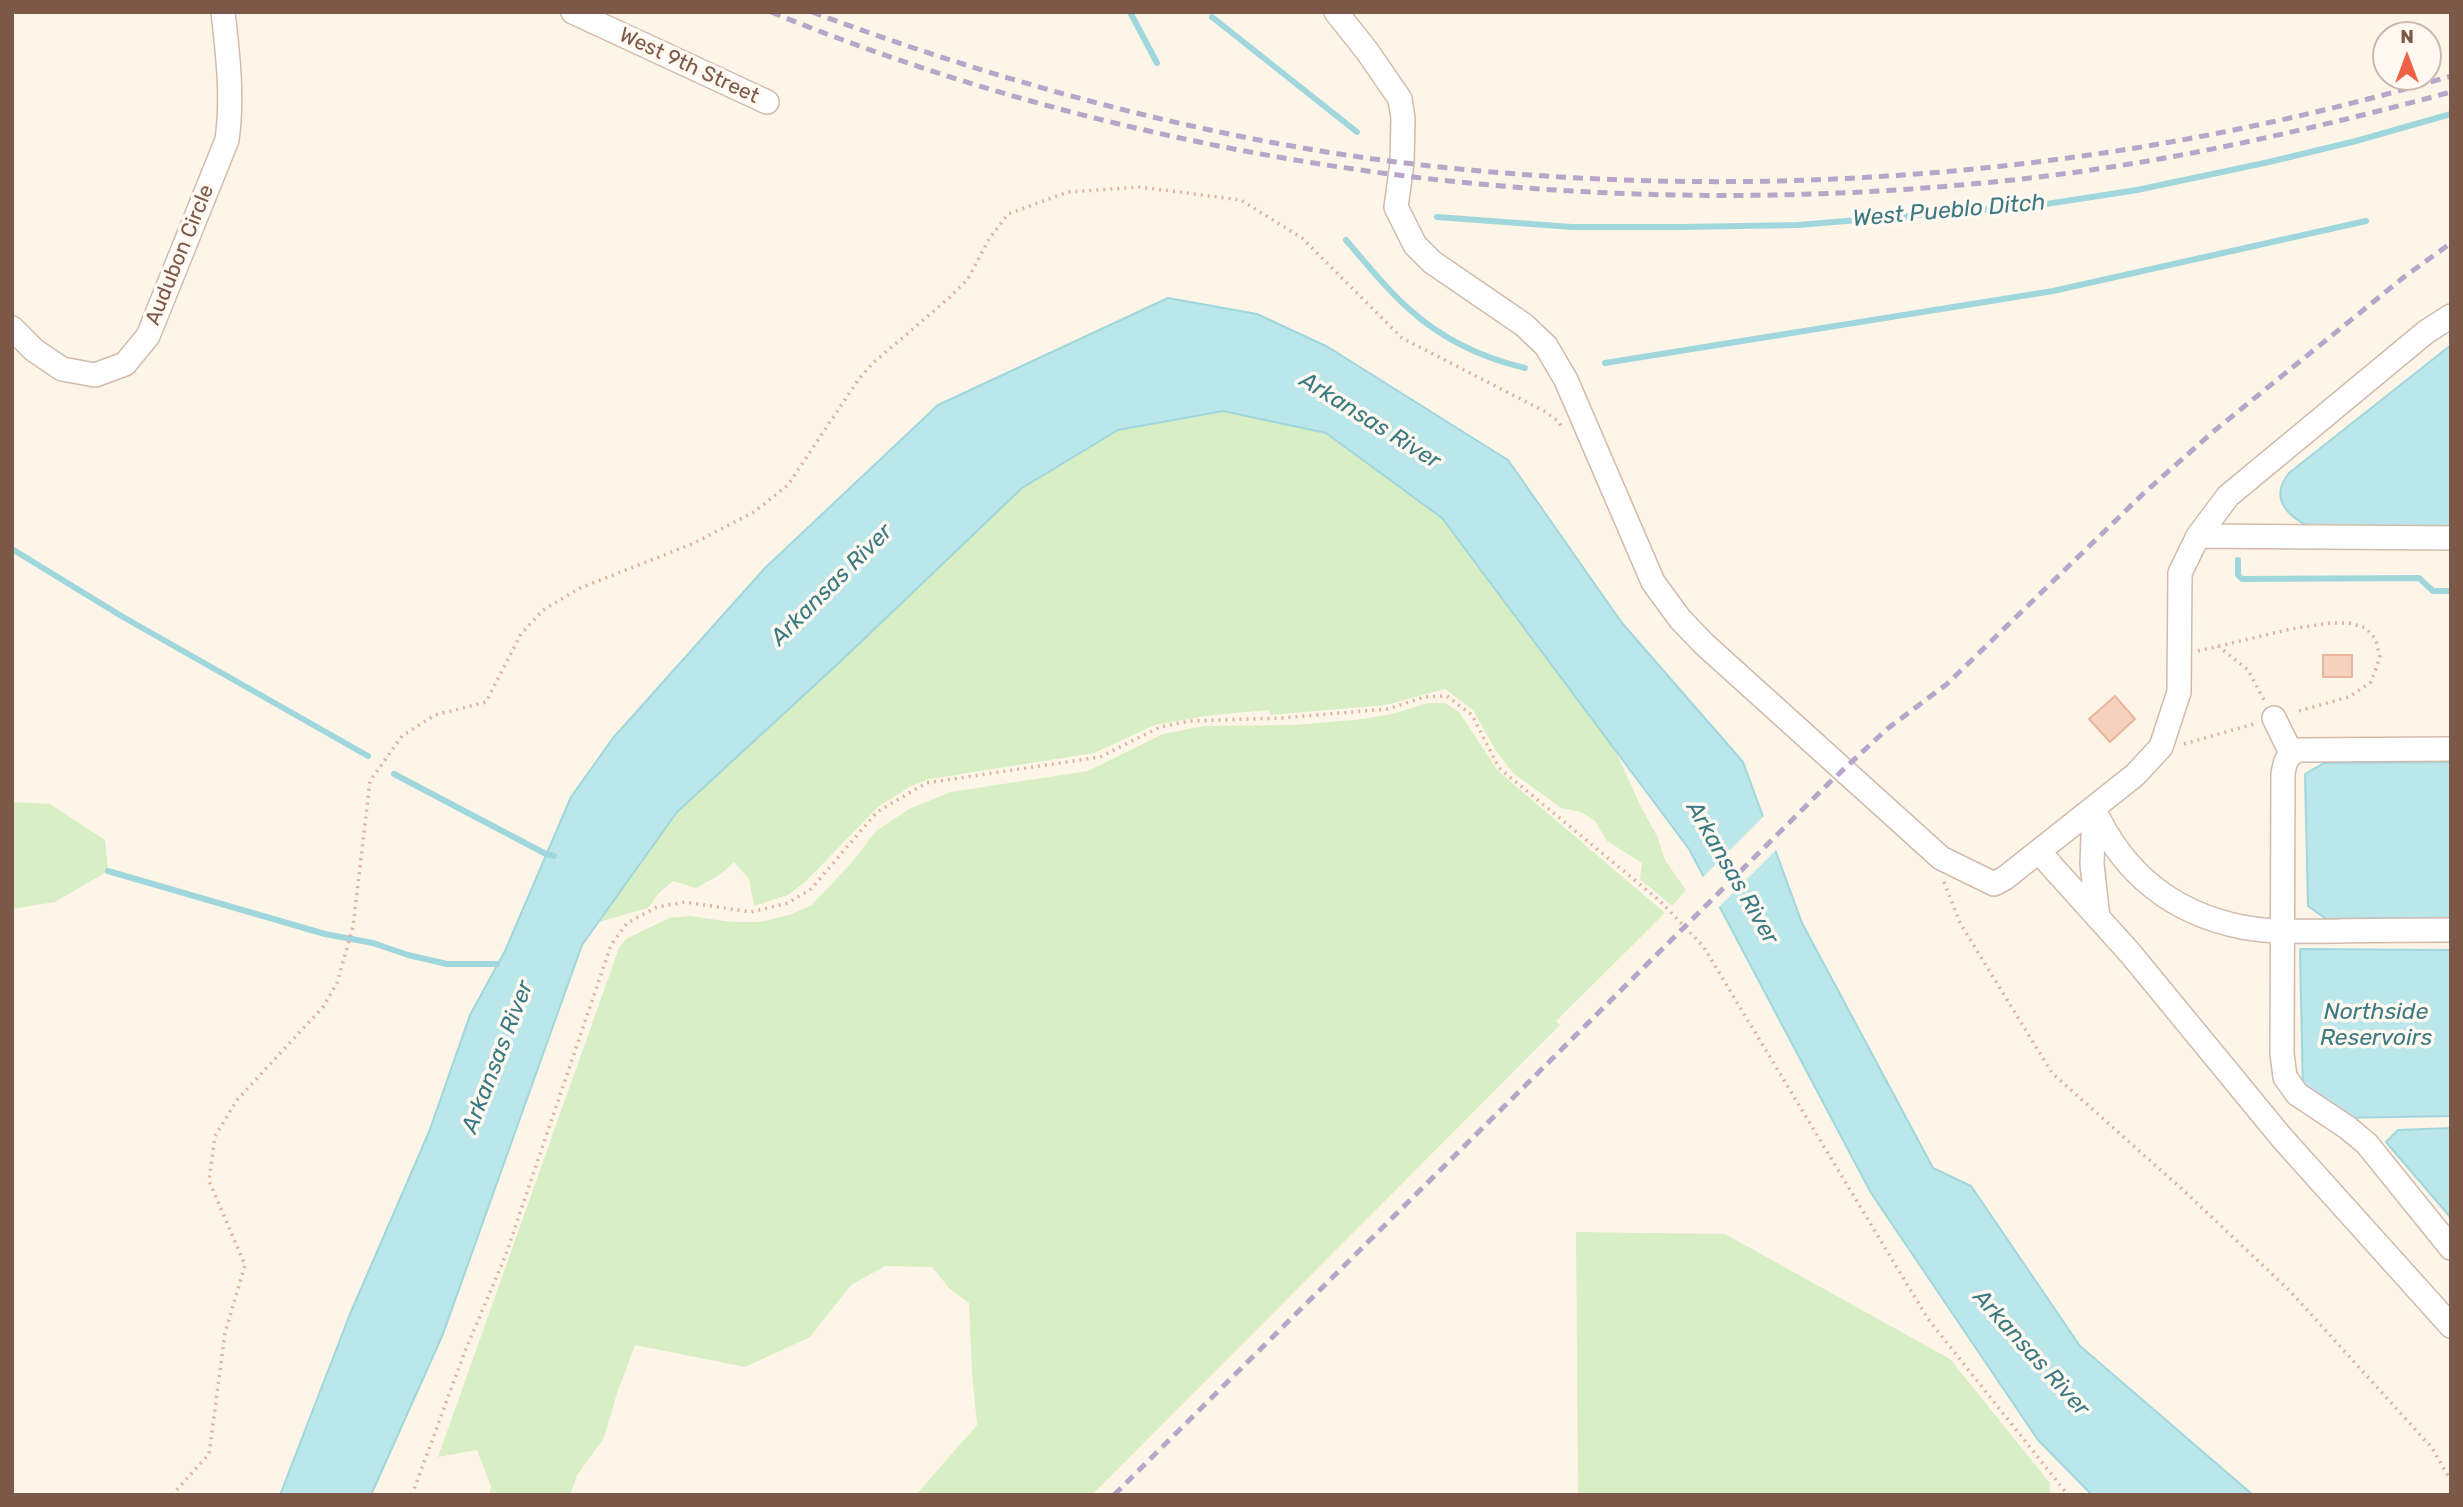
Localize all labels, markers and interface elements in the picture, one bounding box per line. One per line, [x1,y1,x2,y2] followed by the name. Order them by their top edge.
[2372,21,2442,91] north arrow
[615,23,763,109] street label: West 9th Street
[2400,25,2414,48] text: N
[140,181,220,329] street label: Audubon Circle
[1851,189,2047,233] water label: West Pueblo Ditch
[1295,367,1445,475] water label: Arkansas River
[765,518,899,652] water label: Arkansas River
[1680,796,1784,950] water label: Arkansas River
[456,977,540,1137] water label: Arkansas River
[2320,998,2432,1052] water label: Northside Reservoirs
[1967,1284,2095,1422] water label: Arkansas River

